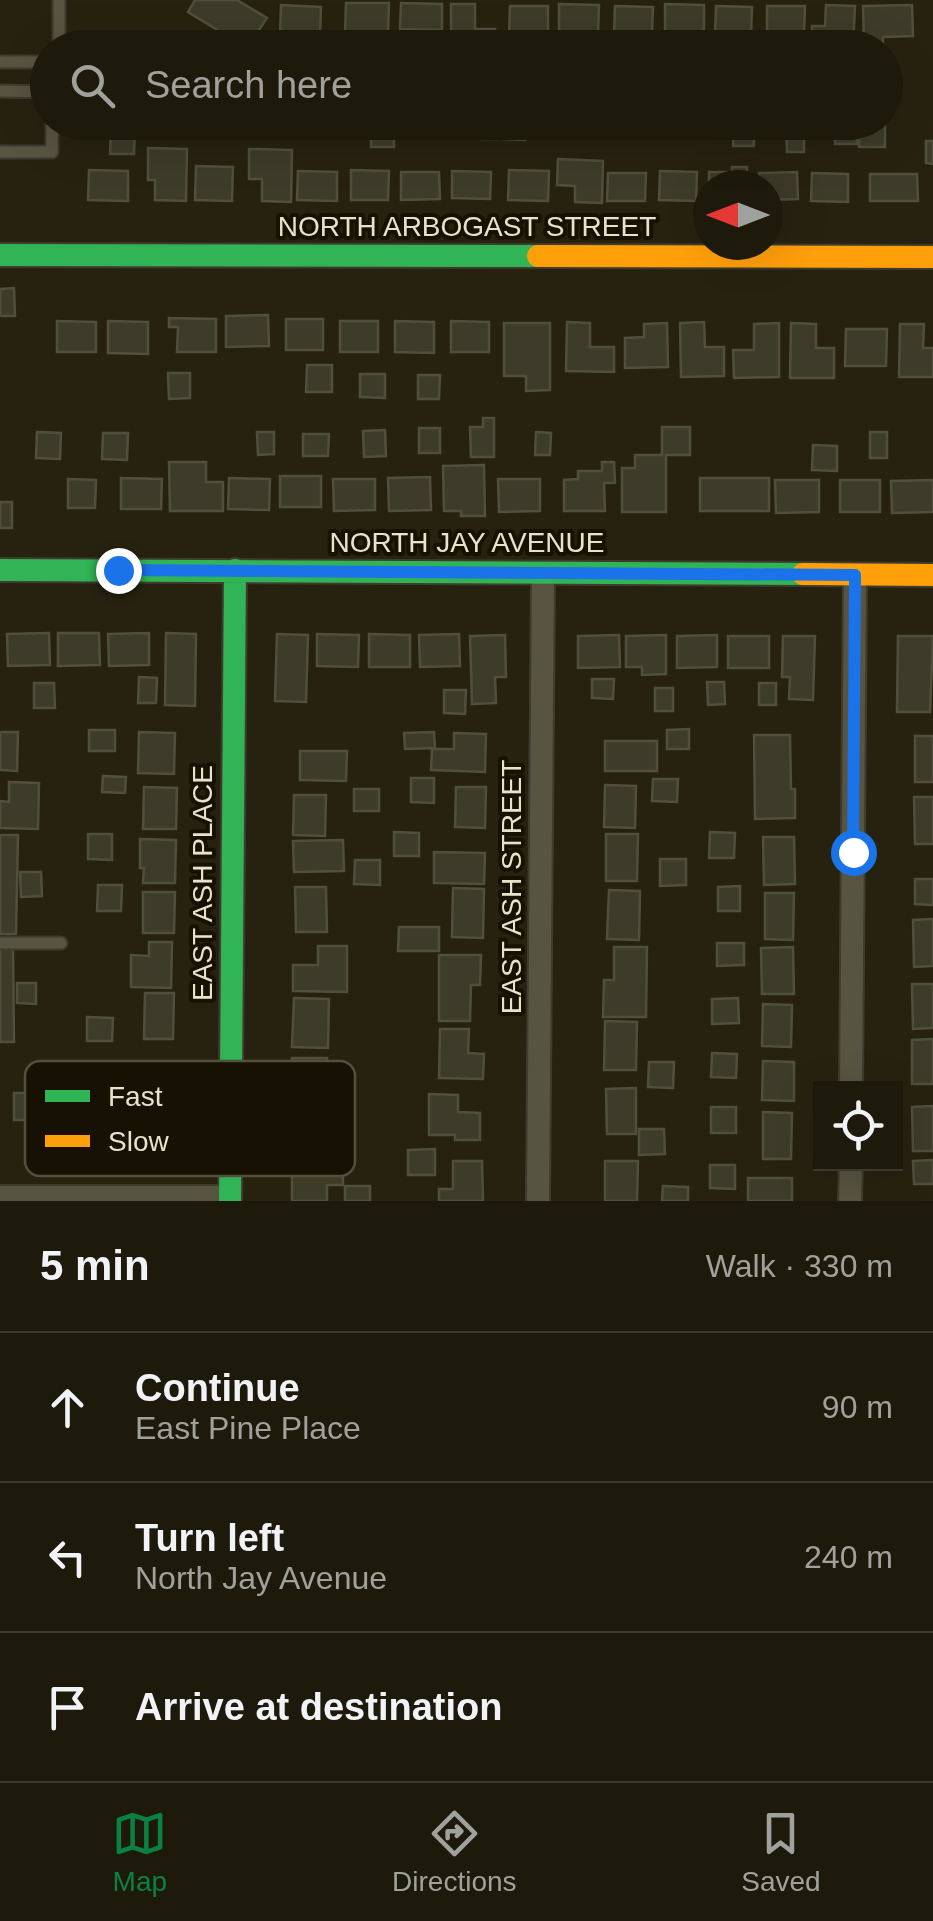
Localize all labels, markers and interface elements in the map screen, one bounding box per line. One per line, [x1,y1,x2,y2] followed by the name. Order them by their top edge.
[30,30,903,140] search box
[65,58,120,113] icon: search
[145,64,352,106] text: Search here
[693,170,783,260] north arrow
[278,211,656,242] street label: NORTH ARBOGAST STREET
[330,527,604,558] street label: NORTH JAY AVENUE
[96,548,142,594] route end
[496,760,527,1014] street label: EAST ASH STREET
[187,765,218,1001] street label: EAST ASH PLACE
[831,830,877,876] route start
[25,1061,355,1176] legend
[108,1081,163,1112] text: Fast
[813,1081,903,1171] map controls
[813,1081,903,1171] button: locate
[108,1126,169,1157] text: Slow
[40,1242,150,1289] text: 5 min
[706,1248,893,1284] text: Walk · 330 m
[135,1367,300,1409] text: Continue
[40,1380,95,1435] icon: ahead
[822,1389,893,1425] text: 90 m
[135,1410,361,1446] text: East Pine Place
[135,1517,284,1559] text: Turn left
[40,1530,95,1585] icon: left
[804,1539,893,1575] text: 240 m
[135,1560,387,1596] text: North Jay Avenue
[40,1680,95,1735] icon: arrive
[135,1686,502,1728] text: Arrive at destination
[112,1806,167,1898] tab: Map
[392,1806,517,1898] tab: Directions
[741,1806,821,1898] tab: Saved

